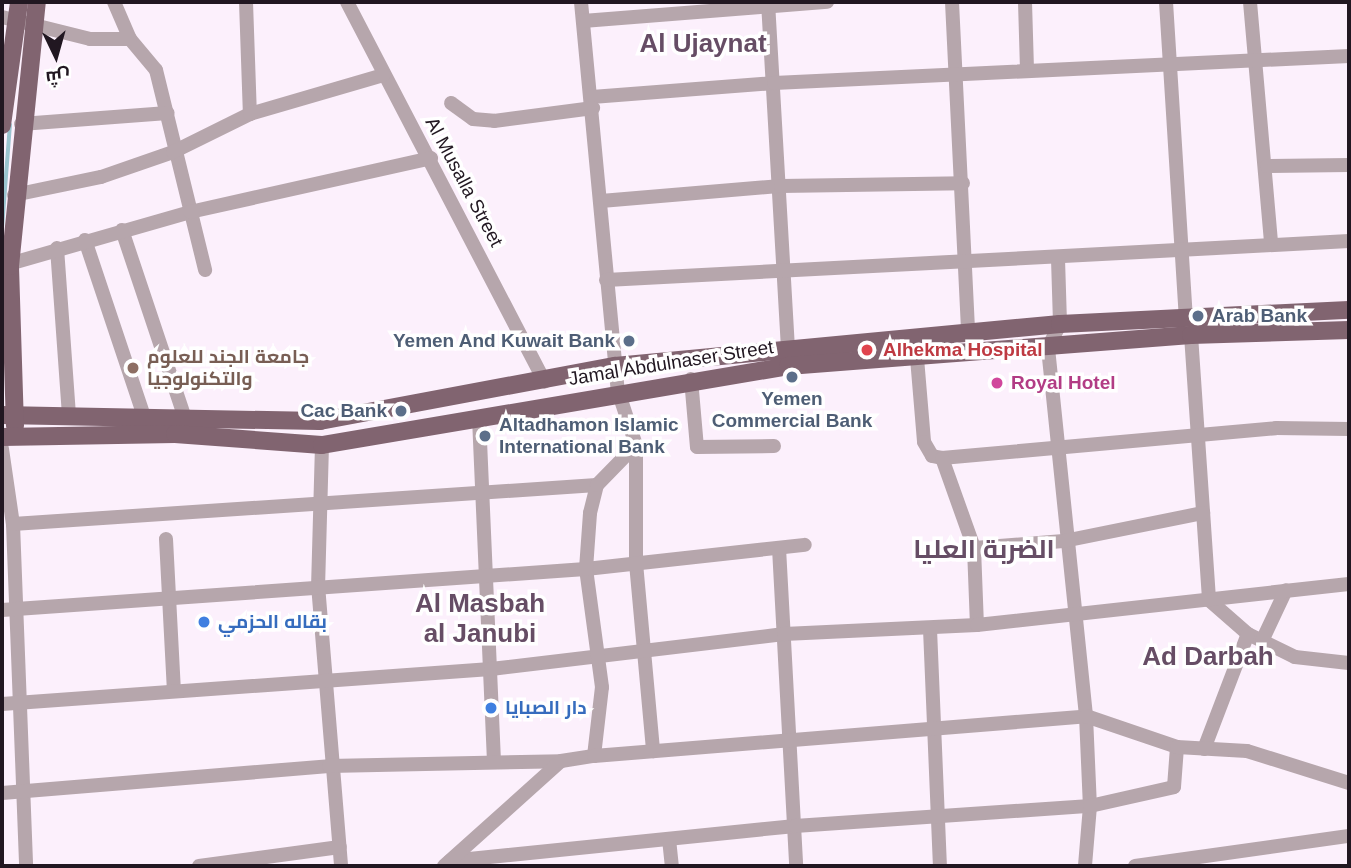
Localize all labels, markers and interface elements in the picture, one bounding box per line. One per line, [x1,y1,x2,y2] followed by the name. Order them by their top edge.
[21,21,91,91] north arrow
[639,28,767,60] district label: Al Ujaynat
[45,66,71,89] text: ش
[420,113,508,251] street label: Al Musalla Street
[1212,305,1307,327] place label: Arab Bank
[1190,308,1206,324] marker: Arab Bank
[392,330,615,352] place label: Yemen And Kuwait Bank
[621,333,637,349] marker: Yemen And Kuwait Bank
[566,335,776,391] street label: Jamal Abdulnaser Street
[883,339,1042,361] place label: Alhekma Hospital
[857,340,877,360] marker: Alhekma Hospital
[147,346,309,390] place label: جامعة الجند للعلوم والتكنولوجيا
[125,360,141,376] marker: جامعة الجند للعلوم والتكنولوجيا
[784,369,800,385] marker: Yemen Commercial Bank
[1011,372,1116,394] place label: Royal Hotel
[989,375,1005,391] marker: Royal Hotel
[712,388,872,432] place label: Yemen Commercial Bank
[300,400,387,422] place label: Cac Bank
[393,403,409,419] marker: Cac Bank
[499,414,678,458] place label: Altadhamon Islamic International Bank
[477,428,493,444] marker: Altadhamon Islamic International Bank
[913,534,1055,566] district label: الضربة العليا
[415,588,545,650] district label: Al Masbah al Janubi
[218,611,327,633] place label: بقاله الحزمي
[196,614,212,630] marker: بقاله الحزمي
[1142,641,1274,673] district label: Ad Darbah
[505,697,587,719] place label: دار الصبايا
[483,700,499,716] marker: دار الصبايا

